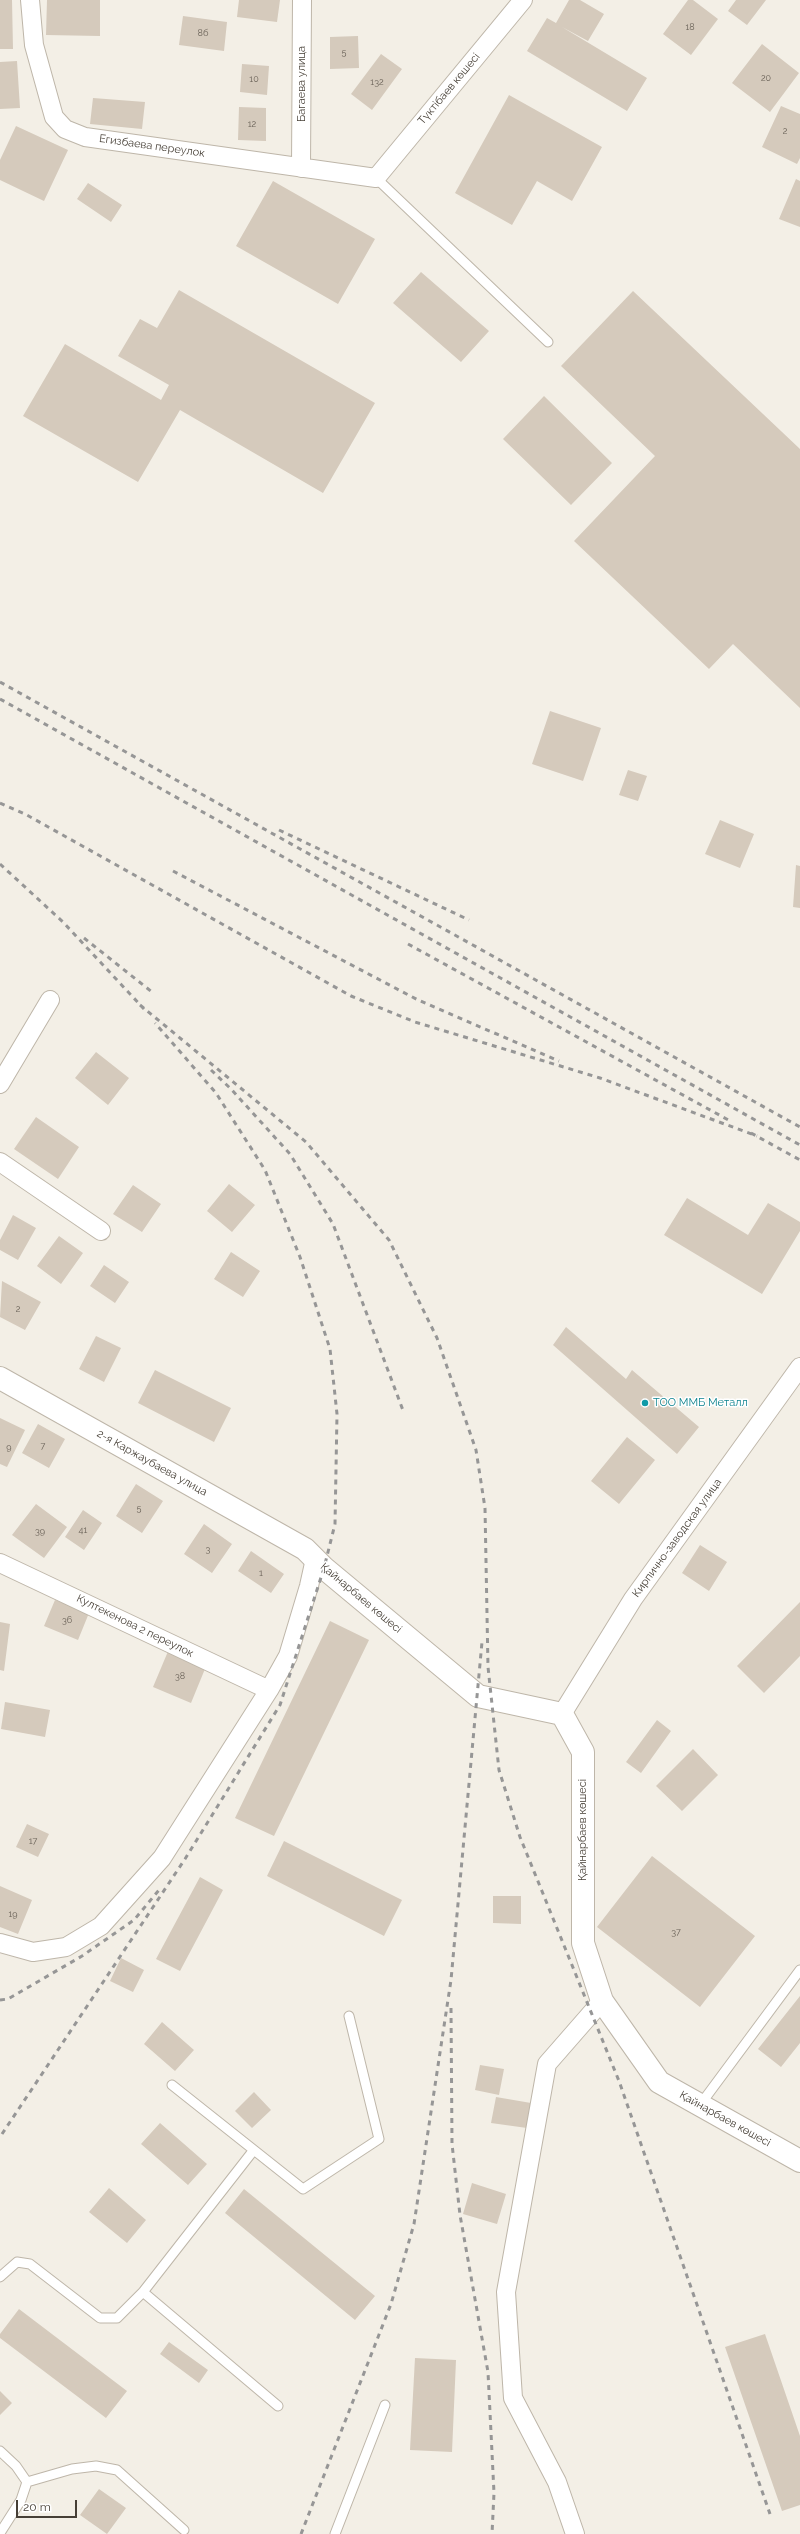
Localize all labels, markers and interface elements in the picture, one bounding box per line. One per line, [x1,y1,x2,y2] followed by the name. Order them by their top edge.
[685,22,695,32] house number: 18
[198,28,208,38] house number: 8б
[295,46,309,122] street label: Багаева улица
[342,47,346,57] house number: 5
[415,51,483,127] street label: Түктібаев көшесі
[761,73,771,83] house number: 20
[249,74,259,84] house number: 10
[370,77,384,87] house number: 132
[248,119,256,129] house number: 12
[783,126,787,136] house number: 2
[98,132,206,160] street label: Егизбаева переулок
[16,1304,20,1314] house number: 2
[653,1396,748,1410] place label: ТОО ММБ Металл
[640,1398,650,1408] marker: ТОО ММБ Металл
[95,1427,209,1499] street label: 2-я Каржаубаева улица
[41,1441,45,1451] house number: 7
[6,1442,12,1452] house number: 9
[630,1476,724,1600] street label: Кирпично-заводская улица
[137,1503,141,1513] house number: 5
[79,1525,87,1535] house number: 41
[35,1526,45,1536] house number: 39
[206,1544,210,1554] house number: 3
[318,1560,404,1636] street label: Қайнарбаев көшесі
[259,1568,263,1578] house number: 1
[74,1592,196,1660] street label: Култекенова 2 переулок
[62,1615,72,1625] house number: 36
[175,1671,185,1681] house number: 38
[576,1779,590,1881] street label: Қайнарбаев көшесі
[29,1836,37,1846] house number: 17
[8,1909,18,1919] house number: 19
[671,1927,681,1937] house number: 37
[677,2088,773,2150] street label: Қайнарбаев көшесі
[18,2492,79,2518] scale bar
[23,2500,51,2514] text: 20 m

